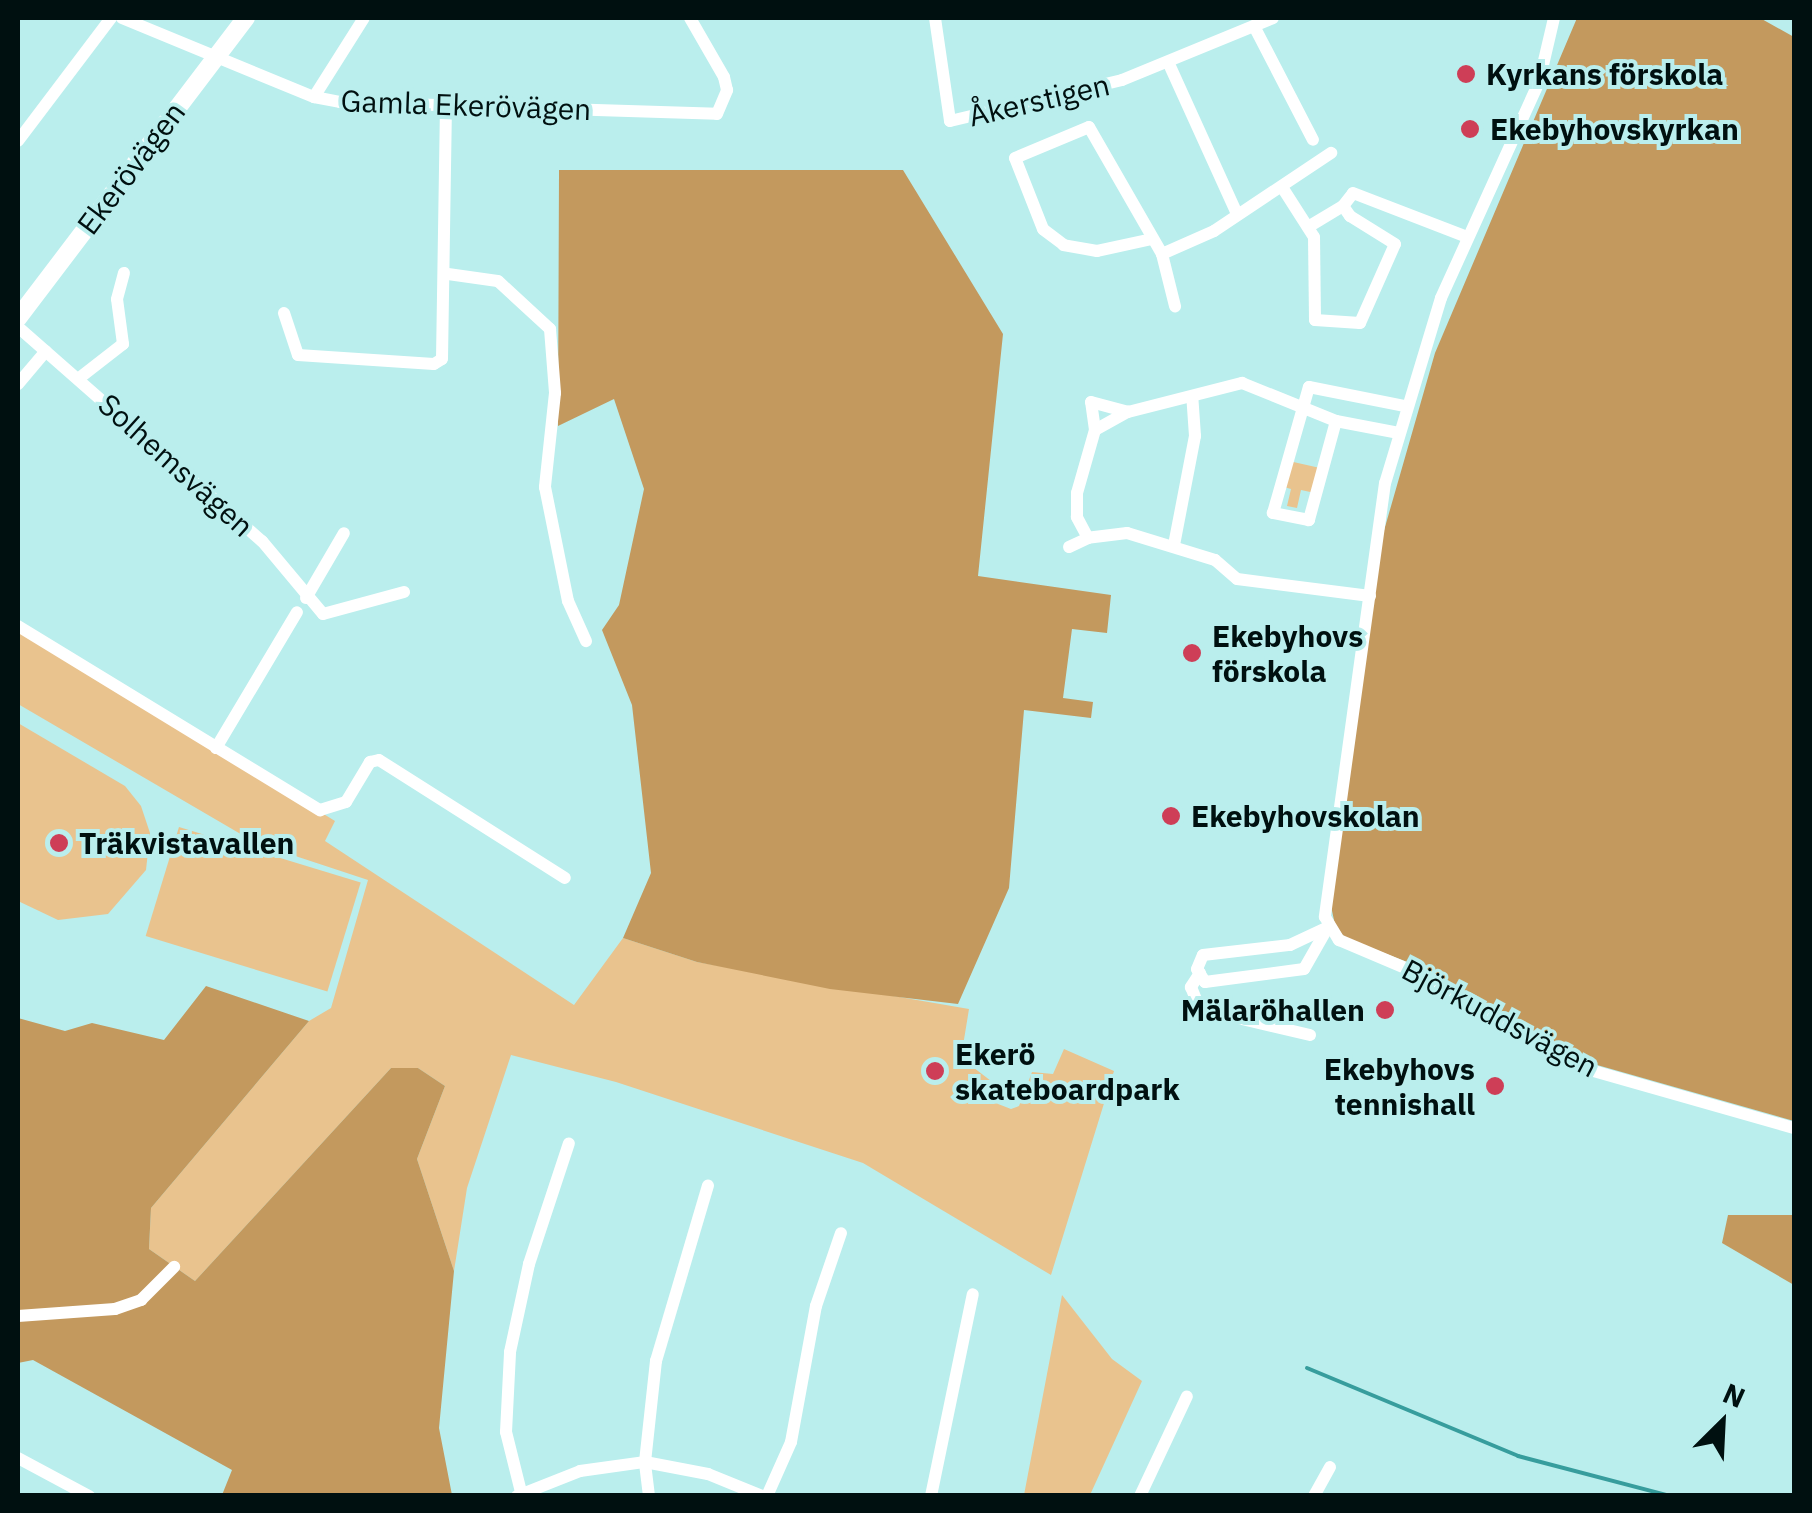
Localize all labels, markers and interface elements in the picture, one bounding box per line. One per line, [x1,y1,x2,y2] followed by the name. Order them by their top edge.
[1486,56,1723,92] place label: Kyrkans förskola
[1455,63,1477,85] marker: Kyrkans förskola
[965,66,1113,134] street label: Åkerstigen
[340,83,592,127] street label: Gamla Ekerövägen
[70,95,192,241] street label: Ekerövägen
[1490,111,1739,147] place label: Ekebyhovskyrkan
[1459,118,1481,140] marker: Ekebyhovskyrkan
[91,386,261,544] street label: Solhemsvägen
[1212,618,1363,688] place label: Ekebyhovs förskola
[1181,642,1203,664] marker: Ekebyhovs förskola
[1191,798,1420,834] place label: Ekebyhovskolan
[1160,805,1182,827] marker: Ekebyhovskolan
[79,825,294,861] place label: Träkvistavallen
[48,832,70,854] marker: Träkvistavallen
[1396,951,1604,1085] street label: Björkuddsvägen
[1181,992,1365,1028] place label: Mälaröhallen
[1374,999,1396,1021] marker: Mälaröhallen
[955,1036,1180,1106] place label: Ekerö skateboardpark
[1324,1051,1475,1122] place label: Ekebyhovs tennishall
[924,1060,946,1082] marker: Ekerö skateboardpark
[1484,1075,1506,1097] marker: Ekebyhovs tennishall
[1672,1373,1772,1473] north arrow
[1718,1374,1751,1416] text: N

